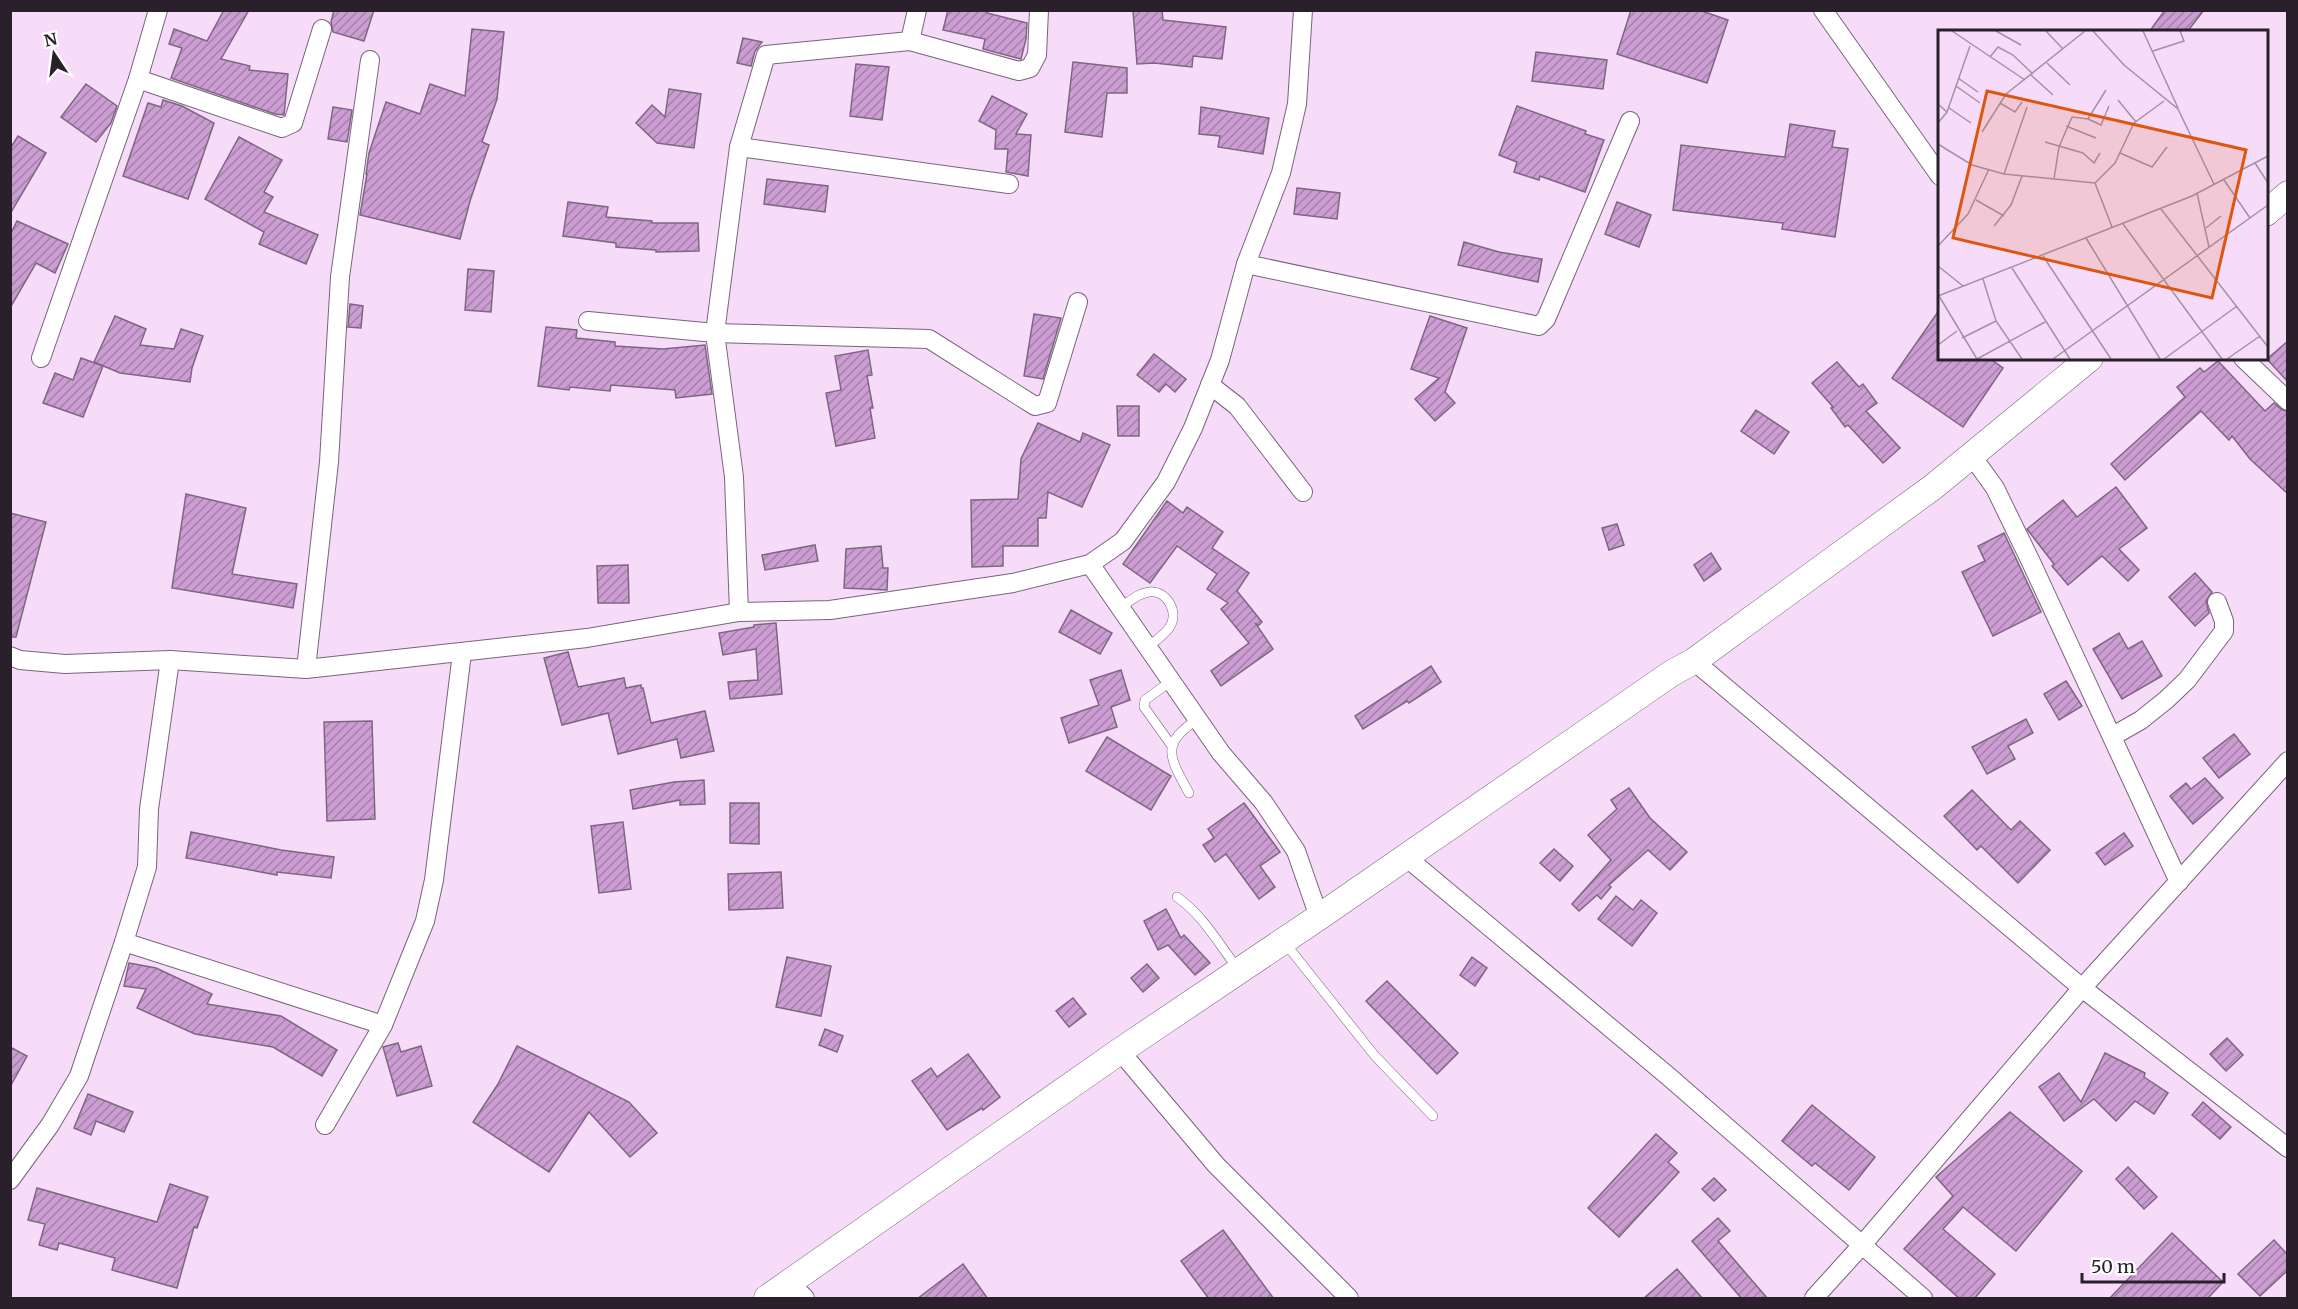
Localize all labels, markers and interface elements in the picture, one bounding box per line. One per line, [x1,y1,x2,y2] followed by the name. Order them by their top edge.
[24,24,84,84] north arrow
[42,28,59,51] text: N
[1938,30,2268,360] inset map
[2082,1246,2224,1284] scale bar
[2091,1255,2135,1278] text: 50 m

